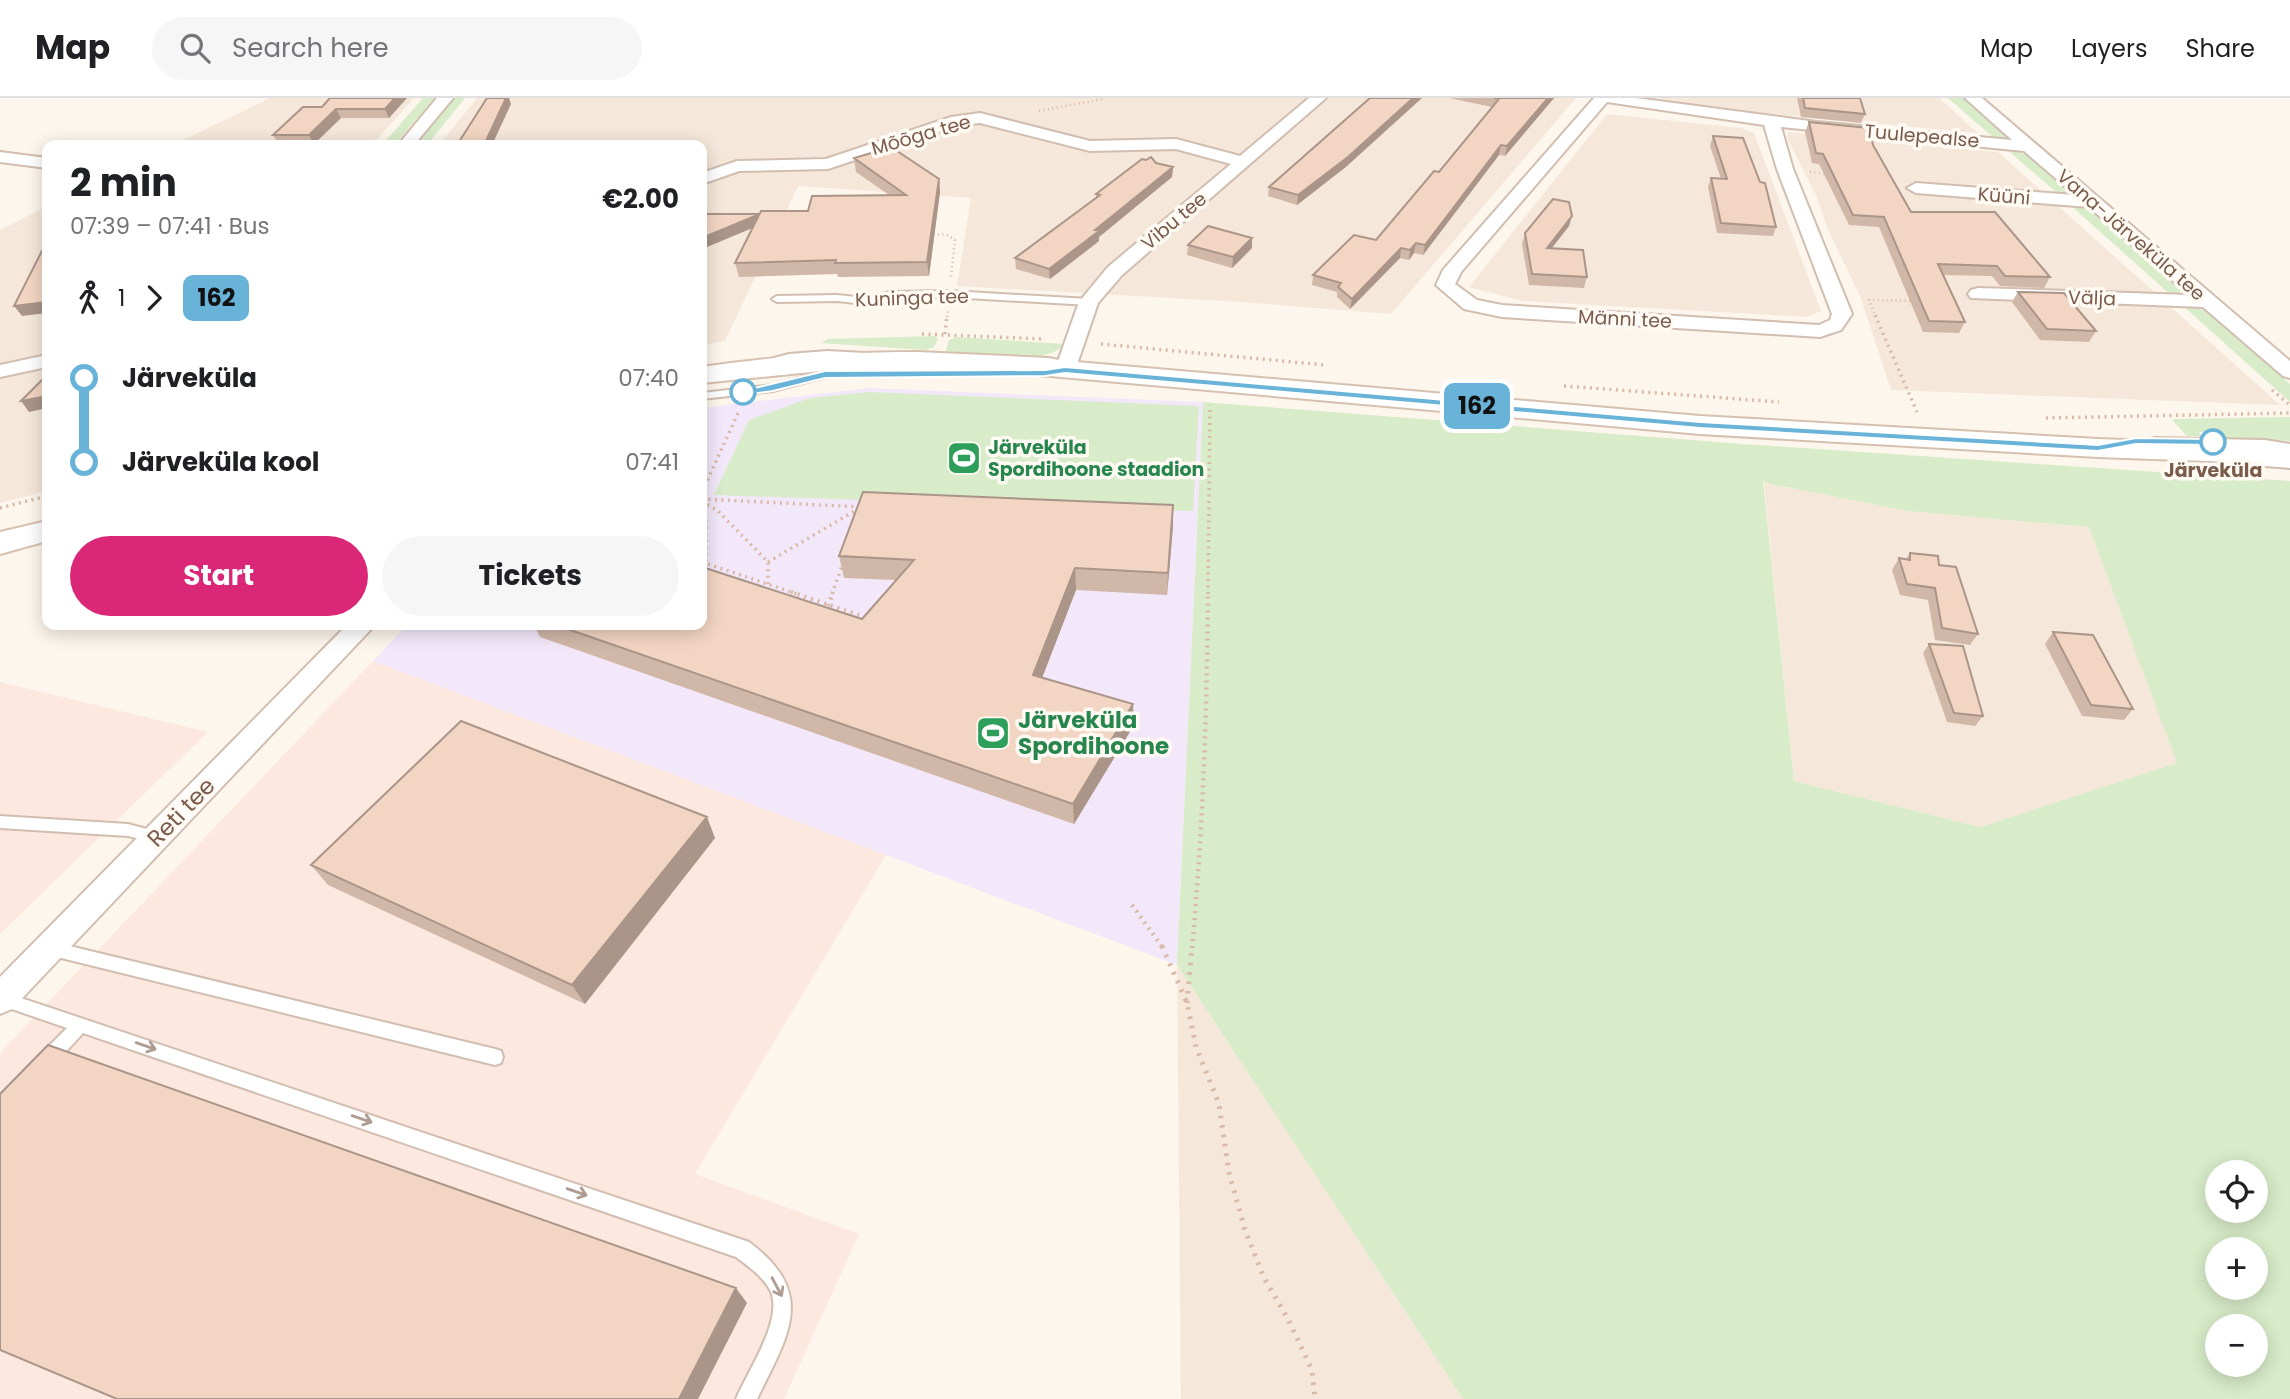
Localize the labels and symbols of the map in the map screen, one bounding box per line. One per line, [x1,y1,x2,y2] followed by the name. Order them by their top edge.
[868,108,974,162] street label: Mõõga tee
[1864,118,1980,154] street label: Tuulepealse
[2051,163,2211,307] street label: Vana-Järveküla tee
[1977,180,2031,212] street label: Küüni
[1135,186,1213,256] street label: Vibu tee
[855,283,969,313] street label: Kuninga tee
[2068,284,2116,312] street label: Välja
[1577,303,1673,335] street label: Männi tee
[730,379,756,405] unlabelled marker
[1437,383,1517,429] line badge: 162
[2200,429,2226,455] marker: Järveküla
[988,434,1204,483] place label: Järveküla Spordihoone staadion
[945,439,983,477] sports icon: Järveküla Spordihoone staadion
[2164,457,2262,484] place label: Järveküla
[1018,704,1169,762] place label: Järveküla Spordihoone
[974,714,1012,752] sports icon: Järveküla Spordihoone
[140,770,222,854] street label: Reti tee
[135,1040,157,1053] one-way arrow
[350,1114,372,1126] one-way arrow
[566,1187,588,1200] one-way arrow
[770,1277,784,1297] one-way arrow

